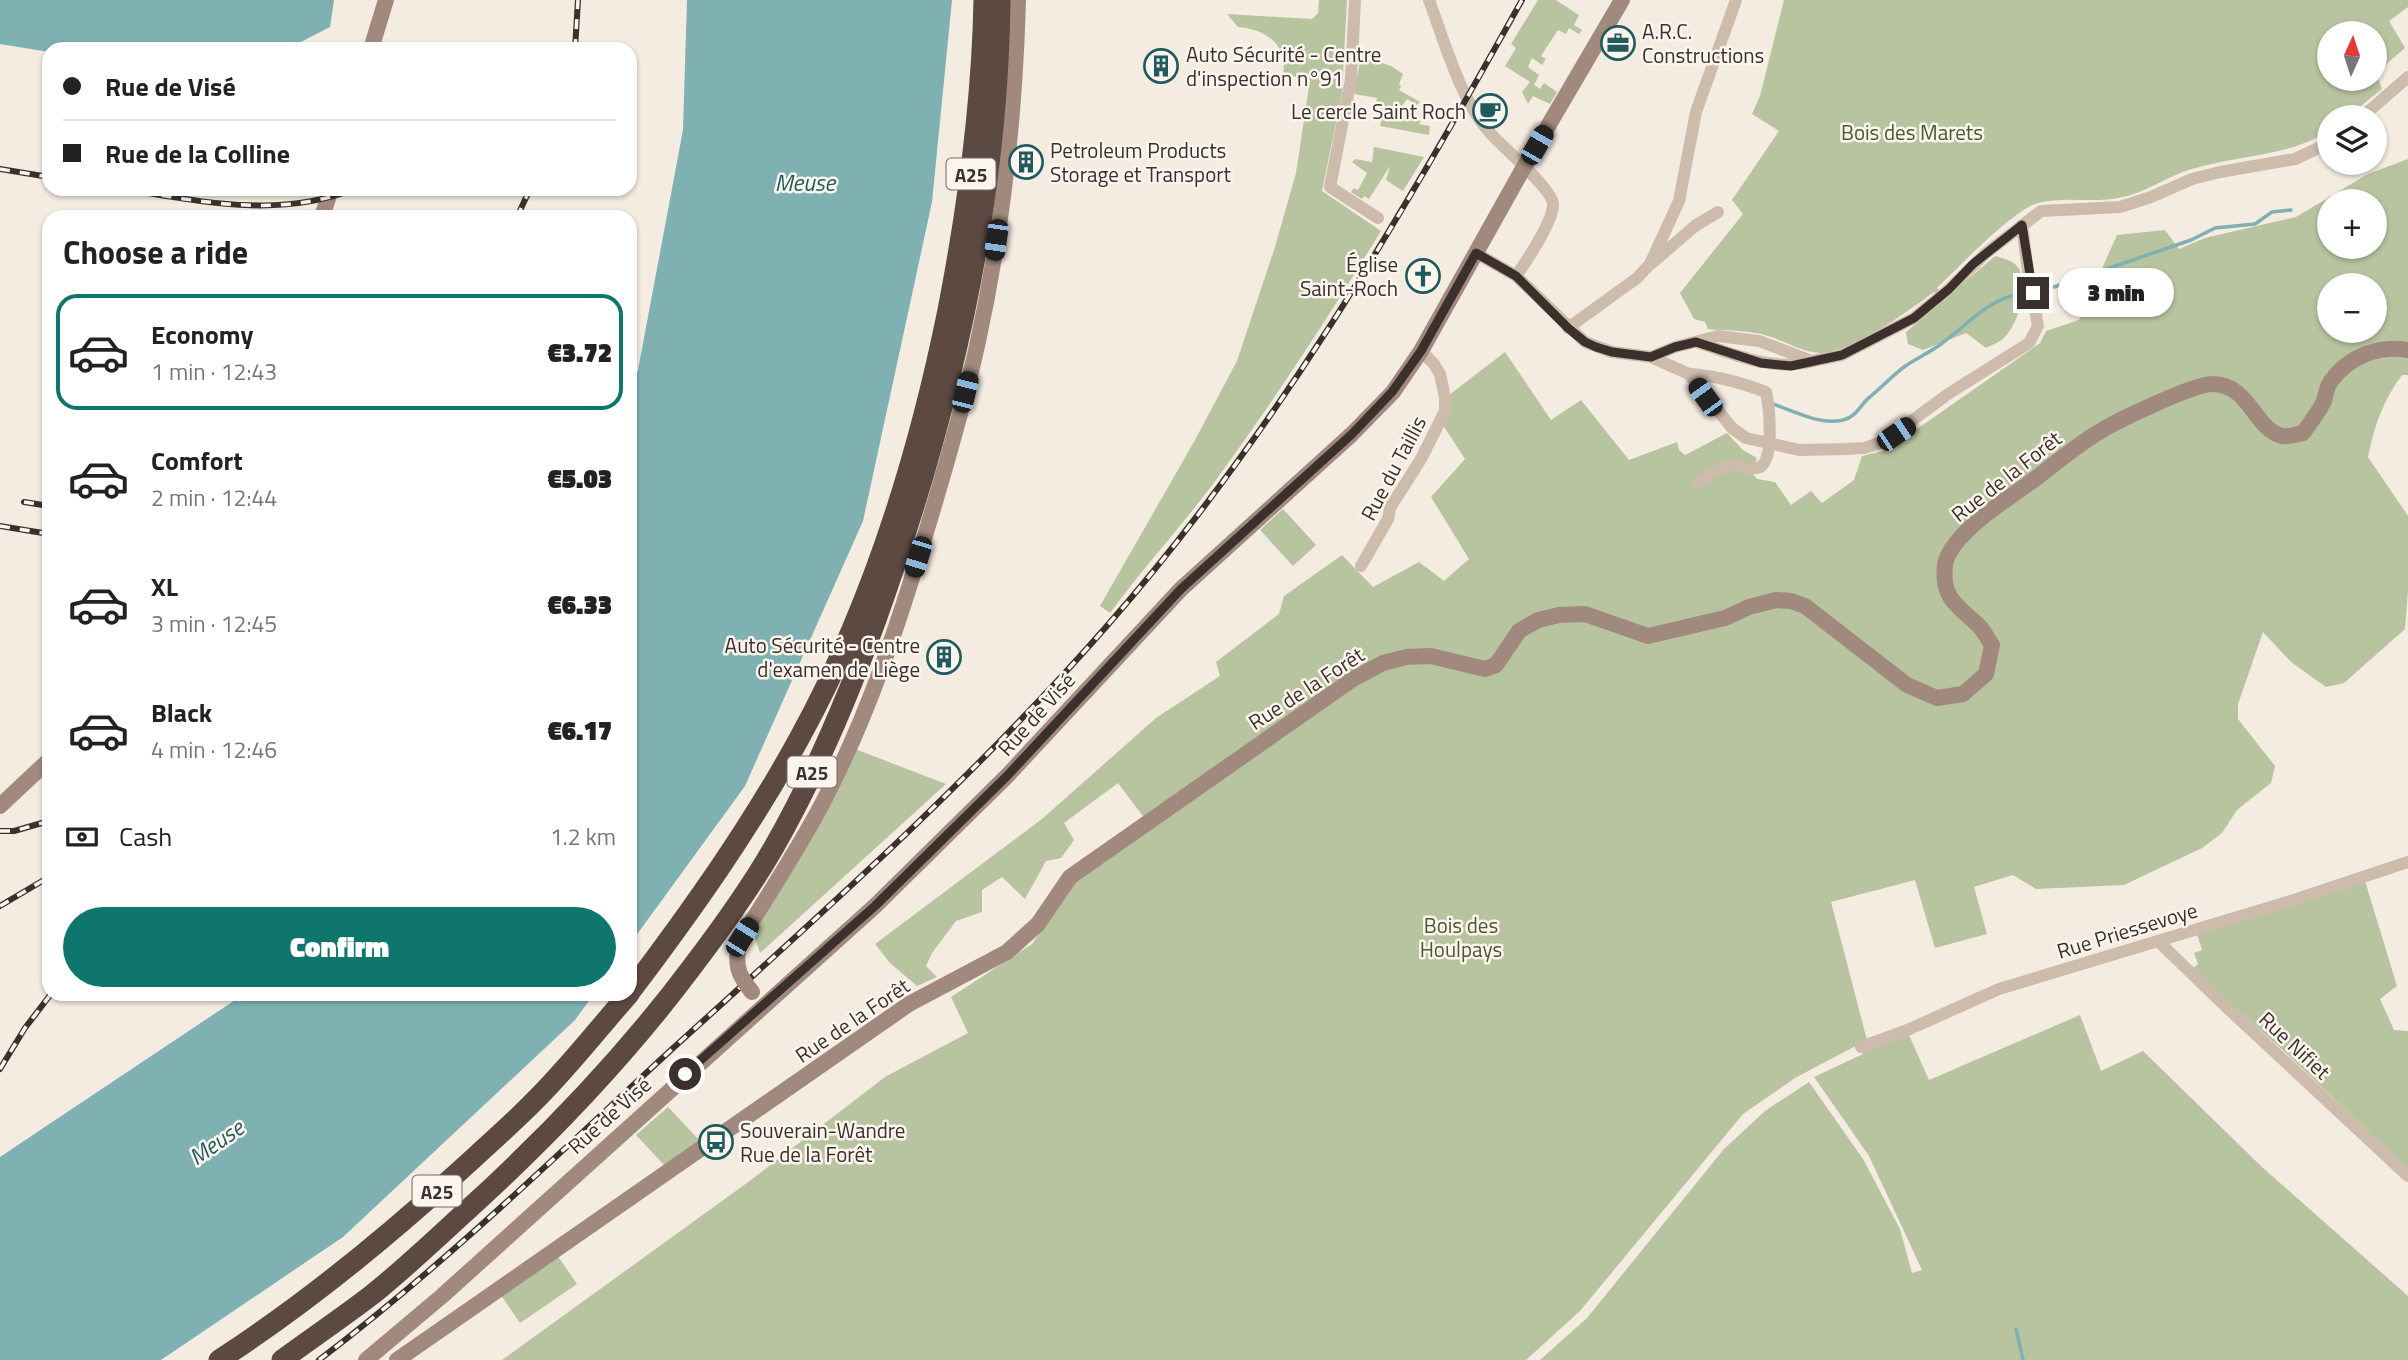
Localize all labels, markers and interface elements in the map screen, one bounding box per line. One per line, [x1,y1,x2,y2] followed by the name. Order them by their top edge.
[1642,15,1764,71] place label: A.R.C. Constructions
[2317,21,2387,91] north arrow
[2317,21,2387,343] map controls
[1599,24,1637,62] office icon: A.R.C. Constructions
[1186,38,1381,94] place label: Auto Sécurité - Centre d'inspection n°91
[1142,47,1180,85] building icon: Auto Sécurité - Centre d'inspection n°91
[105,67,236,106] text: Rue de Visé
[1471,92,1509,130] cafe icon: Le cercle Saint Roch
[1291,95,1466,127] place label: Le cercle Saint Roch
[2317,105,2387,175] button: layers
[1841,116,1983,148] park label: Bois des Marets
[1518,122,1557,168] car
[105,134,290,173] text: Rue de la Colline
[1050,134,1231,190] place label: Petroleum Products Storage et Transport
[1007,143,1045,181] building icon: Petroleum Products Storage et Transport
[946,158,996,190] road number: A25
[775,165,837,200] water label: Meuse
[2317,189,2387,259] button: +
[983,218,1010,262] car
[63,228,248,276] text: Choose a ride
[1300,248,1398,304] place label: Église Saint-Roch
[1404,257,1442,295] church icon: Église Saint-Roch
[2058,268,2173,318] callout: 3 min
[2317,273,2387,343] button: −
[2087,275,2145,310] text: 3 min
[2017,277,2049,309] route end
[151,315,253,354] text: Economy
[67,321,130,384] icon: car
[547,333,612,372] text: €3.72
[151,354,277,389] text: 1 min · 12:43
[950,369,981,415] car
[1685,374,1726,420] car
[1352,410,1434,526] street label: Rue du Taillis
[1873,414,1920,454] car
[1944,422,2068,529] street label: Rue de la Forêt
[151,441,243,480] text: Comfort
[67,447,130,510] icon: car
[547,459,612,498] text: €5.03
[151,480,277,515] text: 2 min · 12:44
[902,534,935,580] car
[151,567,178,606] text: XL
[67,573,130,636] icon: car
[547,585,612,624] text: €6.33
[151,606,277,641] text: 3 min · 12:45
[725,629,920,685] place label: Auto Sécurité - Centre d'examen de Liège
[925,638,963,676] building icon: Auto Sécurité - Centre d'examen de Liège
[1242,638,1371,737] street label: Rue de la Forêt
[990,665,1082,763] street label: Rue de Visé
[151,693,212,732] text: Black
[67,699,130,762] icon: car
[547,711,612,750] text: €6.17
[151,732,277,767] text: 4 min · 12:46
[788,757,836,788] road number: A25
[119,817,172,856] text: Cash
[63,818,101,856] icon: cash
[550,819,616,854] text: 1.2 km
[2053,893,2201,967] street label: Rue Priessevoye
[63,907,616,987] button: Confirm
[1420,909,1502,965] park label: Bois des Houlpays
[722,914,763,960] car
[788,969,916,1070] street label: Rue de la Forêt
[2252,1003,2338,1087] street label: Rue Nifiet
[669,1058,701,1090] route start
[560,1069,658,1161] street label: Rue de Visé
[181,1110,252,1174] water label: Meuse
[740,1114,905,1170] place label: Souverain-Wandre Rue de la Forêt
[697,1123,735,1161] bus stop icon: Souverain-Wandre Rue de la Forêt
[412,1176,462,1206] road number: A25

